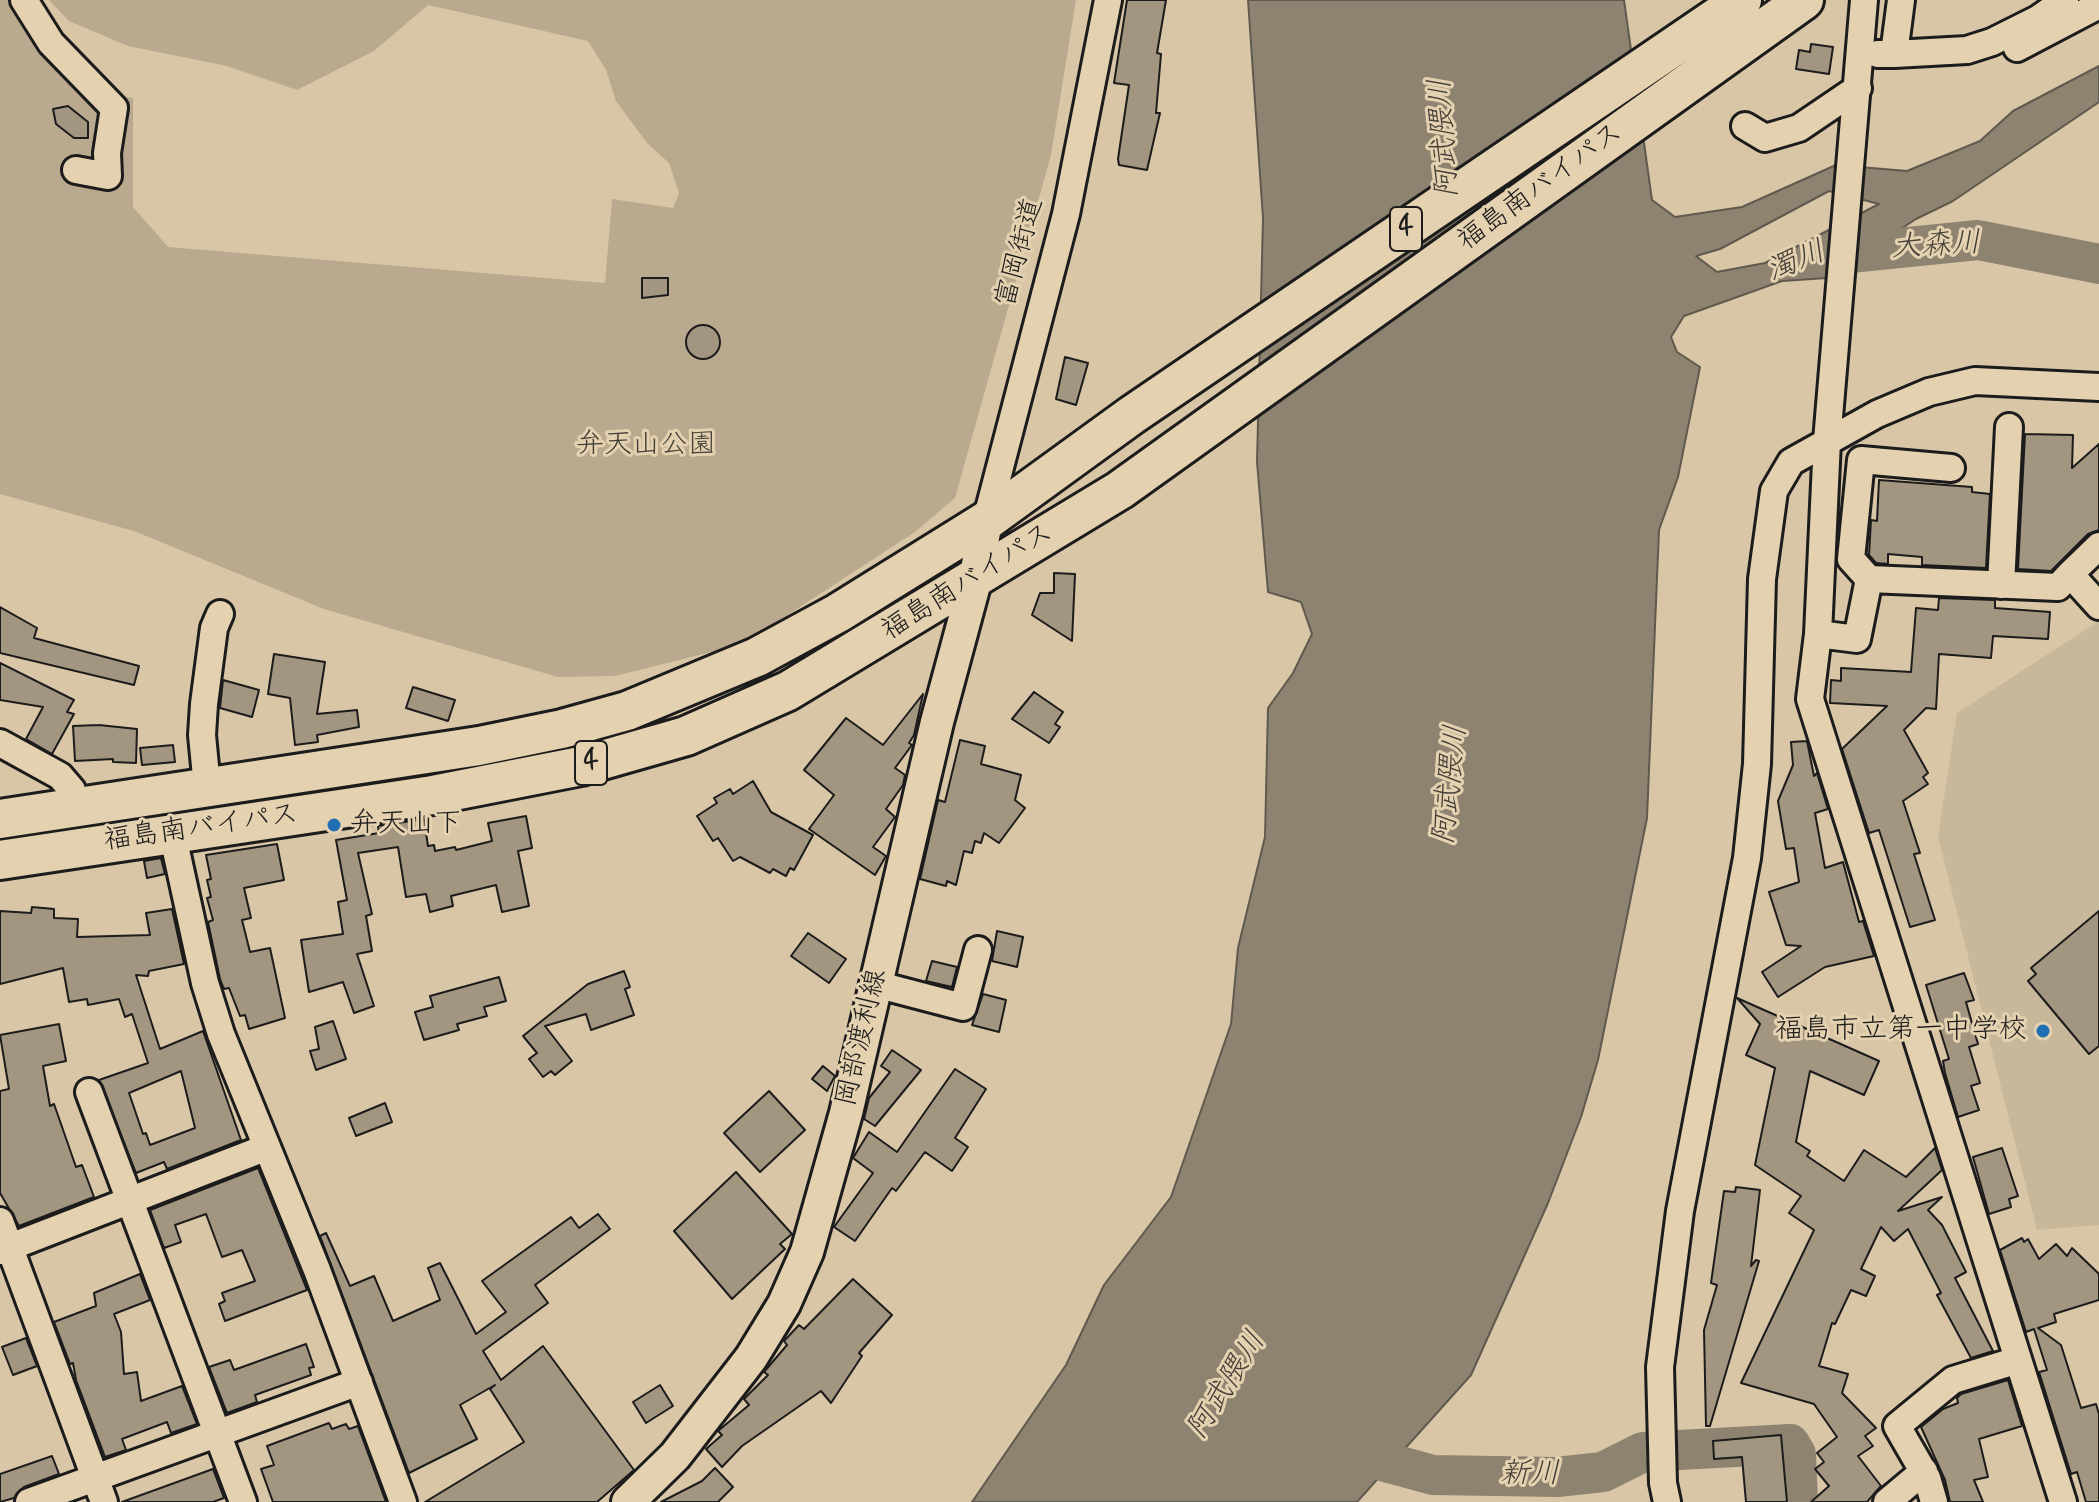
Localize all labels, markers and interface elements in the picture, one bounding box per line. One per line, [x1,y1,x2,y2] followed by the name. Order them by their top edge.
[1424,77,1468,199] water label: 阿武隈川
[1452,117,1630,259] street label: 福島南バイパス
[990,195,1052,311] street label: 富岡街道
[1390,207,1422,251] road number: 4
[1890,227,1982,267] water label: 大森川
[1762,235,1832,291] water label: 濁川
[576,429,716,463] park label: 弁天山公園
[876,517,1060,649] street label: 福島南バイパス
[1428,723,1476,847] water label: 阿武隈川
[575,741,607,785] road number: 4
[102,799,300,859] street label: 福島南バイパス
[350,808,462,842] place label: 弁天山下
[325,816,343,834] marker: 弁天山下
[831,966,895,1110] street label: 岡部渡利線
[1775,1014,2027,1048] place label: 福島市立第一中学校
[2034,1022,2052,1040] marker: 福島市立第一中学校
[1181,1326,1275,1446] water label: 阿武隈川
[1500,1458,1560,1494] water label: 新川

